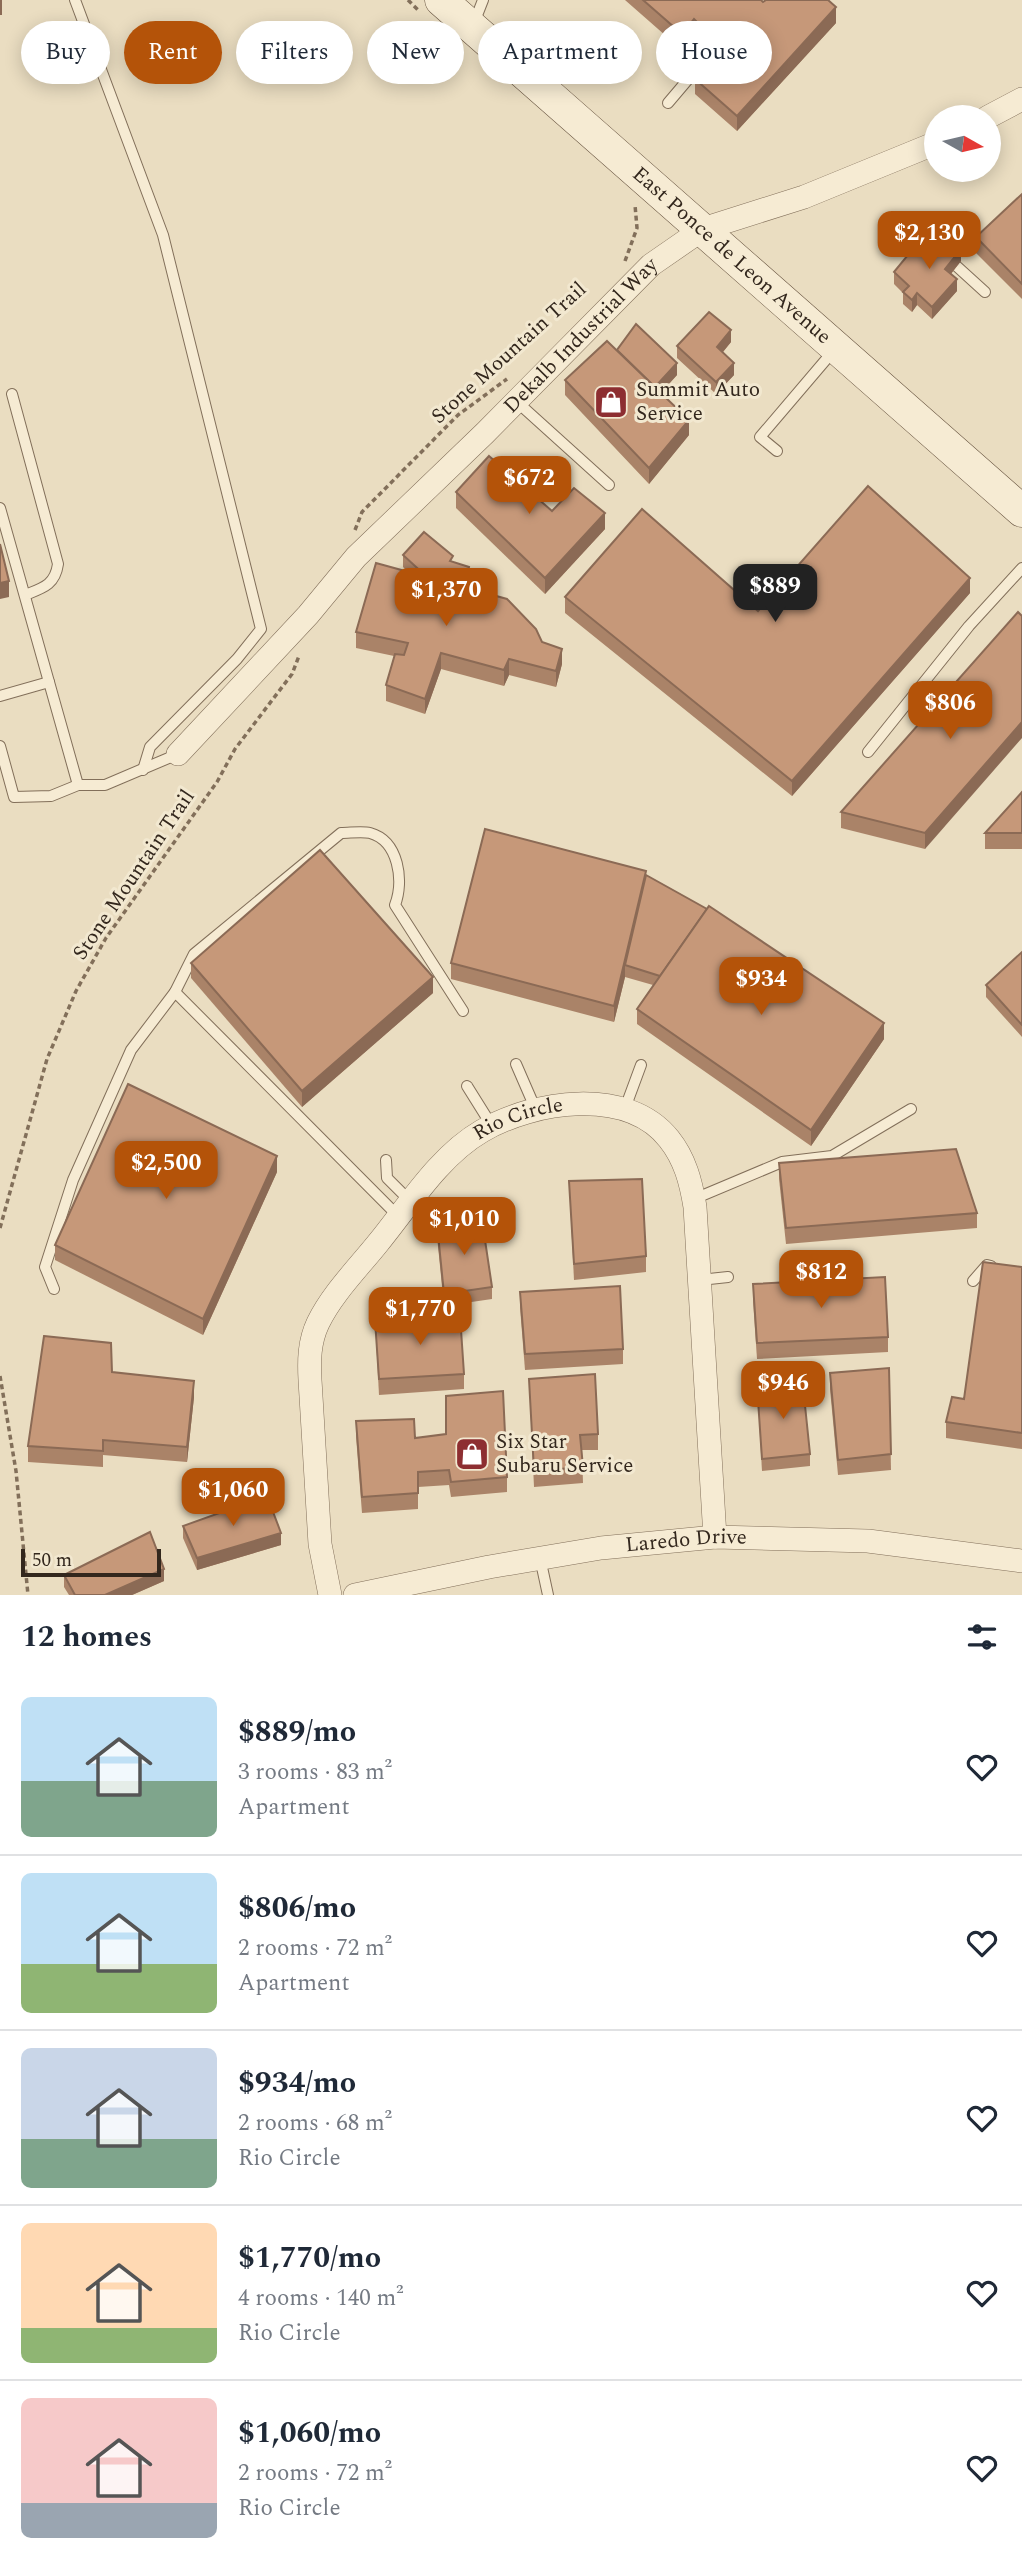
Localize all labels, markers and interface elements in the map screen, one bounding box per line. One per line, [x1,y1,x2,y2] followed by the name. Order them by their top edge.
[21,21,110,84] chip: Buy
[124,21,222,84] chip: Rent
[236,21,353,84] chip: Filters
[367,21,464,84] chip: New
[478,21,642,84] chip: Apartment
[656,21,772,84] chip: House
[924,105,1001,182] north arrow
[924,105,1001,182] map controls
[625,159,838,352] street label: East Ponce de Leon Avenue
[872,212,986,271] pin: $2,130
[894,216,964,251] text: $2,130
[496,250,666,421] street label: Dekalb Industrial Way
[424,274,594,432] street label: Stone Mountain Trail
[636,374,760,430] place label: Summit Auto Service
[592,383,630,421] shop icon: Summit Auto Service
[488,456,570,516] pin: $672
[503,461,555,496] text: $672
[734,564,816,624] pin: $889
[389,568,503,628] pin: $1,370
[749,569,801,604] text: $889
[411,573,481,608] text: $1,370
[909,682,991,741] pin: $806
[924,686,976,721] text: $806
[65,783,203,967] street label: Stone Mountain Trail
[720,958,802,1017] pin: $934
[735,962,787,997] text: $934
[467,1089,565,1149] street label: Rio Circle
[109,1142,223,1201] pin: $2,500
[131,1146,201,1181] text: $2,500
[407,1198,521,1257] pin: $1,010
[429,1202,499,1237] text: $1,010
[780,1250,862,1310] pin: $812
[795,1255,847,1290] text: $812
[363,1288,477,1347] pin: $1,770
[385,1292,455,1327] text: $1,770
[742,1362,824,1421] pin: $946
[757,1366,809,1401] text: $946
[496,1426,633,1482] place label: Six Star Subaru Service
[453,1435,491,1473] shop icon: Six Star Subaru Service
[176,1468,290,1528] pin: $1,060
[198,1473,268,1508] text: $1,060
[624,1521,747,1562] street label: Laredo Drive
[21,1546,161,1578] scale bar
[32,1546,72,1575] text: 50 m
[21,1614,152,1660] text: 12 homes
[963,1618,1001,1656] icon: filters
[238,1709,356,1755] text: $889/mo
[77,1725,161,1809] icon: home
[963,1748,1001,1786] icon: heart
[238,1755,392,1790] text: 3 rooms · 83 m²
[238,1790,350,1825] text: Apartment
[238,1885,356,1931] text: $806/mo
[77,1901,161,1985] icon: home
[963,1924,1001,1962] icon: heart
[238,1931,392,1966] text: 2 rooms · 72 m²
[238,1966,350,2001] text: Apartment
[238,2060,356,2106] text: $934/mo
[77,2076,161,2160] icon: home
[963,2099,1001,2137] icon: heart
[238,2106,392,2141] text: 2 rooms · 68 m²
[238,2141,341,2176] text: Rio Circle
[238,2235,381,2281] text: $1,770/mo
[77,2251,161,2335] icon: home
[963,2274,1001,2312] icon: heart
[238,2281,404,2316] text: 4 rooms · 140 m²
[238,2316,341,2351] text: Rio Circle
[238,2410,381,2456] text: $1,060/mo
[77,2426,161,2510] icon: home
[963,2449,1001,2487] icon: heart
[238,2456,392,2491] text: 2 rooms · 72 m²
[238,2491,341,2526] text: Rio Circle

